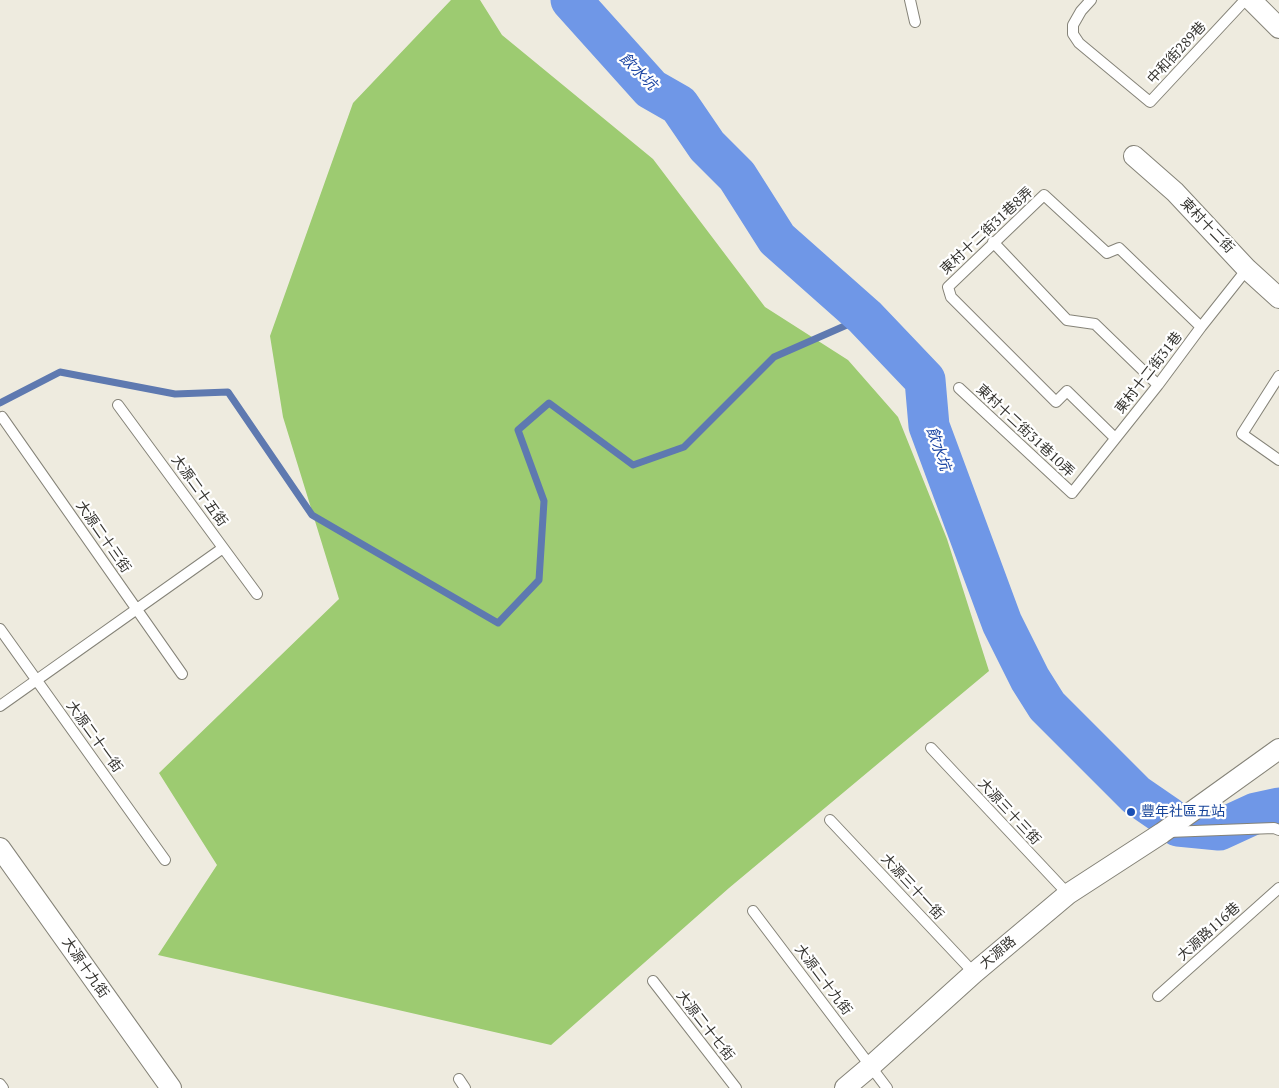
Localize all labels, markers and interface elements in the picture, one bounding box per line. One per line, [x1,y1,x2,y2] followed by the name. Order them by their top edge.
[1144,19,1210,87] street label: 中和街289巷
[616,50,660,94] water label: 飲水坑
[937,184,1037,278] street label: 東村十二街31巷8弄
[1177,195,1237,257] street label: 東村十二街
[1112,329,1186,417] street label: 東村十二街31巷
[973,381,1077,481] street label: 東村十二街31巷10弄
[922,425,954,473] water label: 飲水坑
[168,452,230,530] street label: 大源二十五街
[72,498,134,576] street label: 大源二十三街
[63,698,125,776] street label: 大源二十一街
[974,776,1044,848] street label: 大源三十三街
[1141,804,1225,820] place label: 豐年社區五站
[1125,806,1137,818] marker: 豐年社區五站
[877,851,947,923] street label: 大源三十一街
[1174,900,1244,964] street label: 大源路116巷
[977,933,1019,973] street label: 大源路
[58,935,112,1001] street label: 大源十九街
[791,941,855,1019] street label: 大源二十九街
[673,988,737,1064] street label: 大源二十七街

